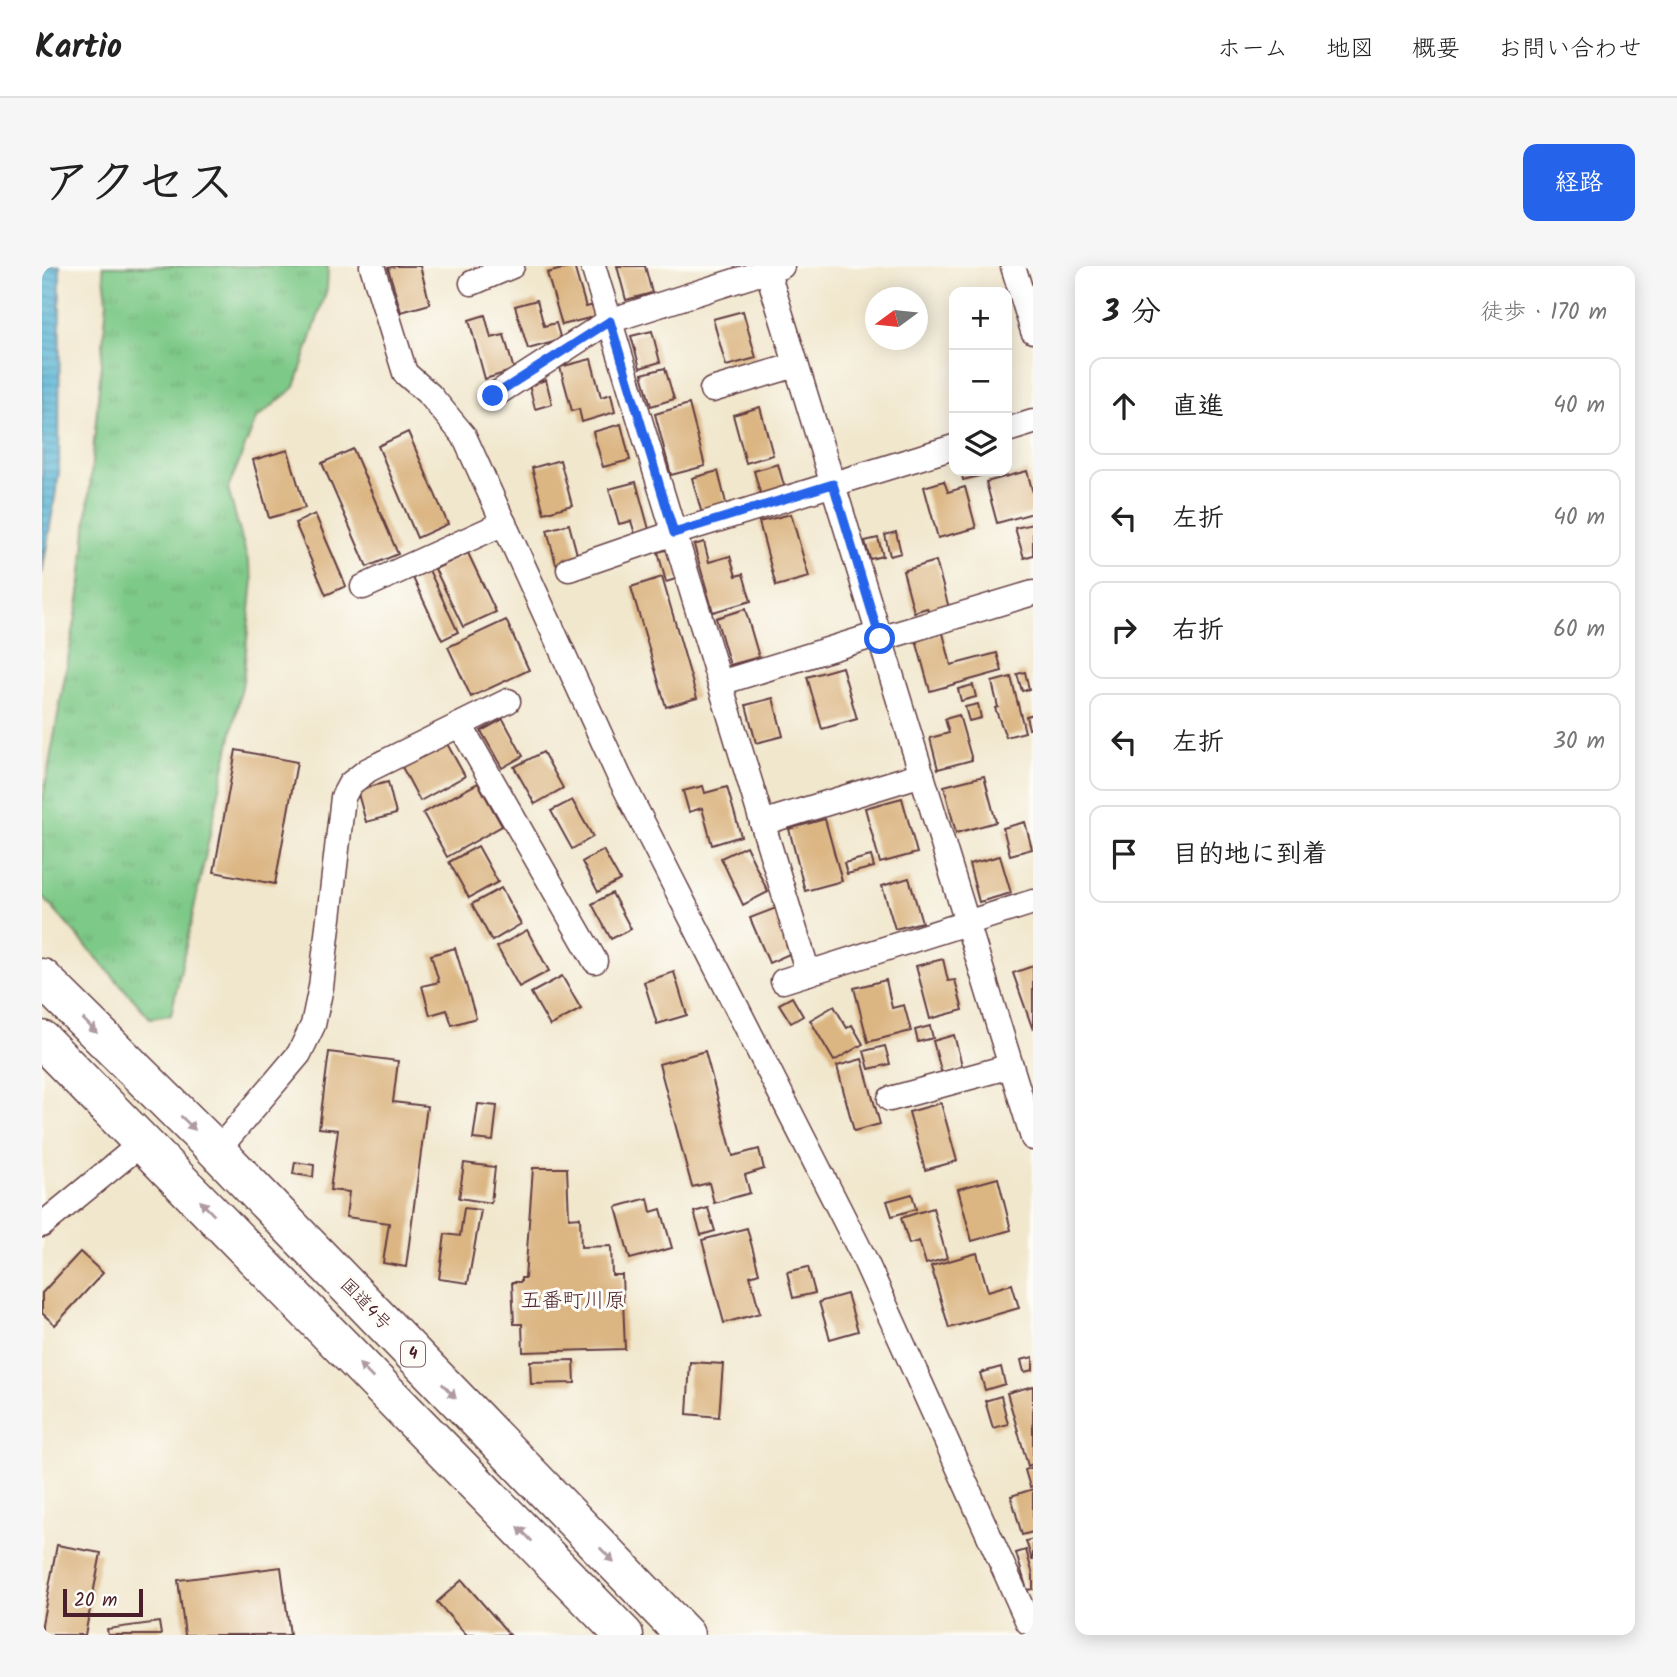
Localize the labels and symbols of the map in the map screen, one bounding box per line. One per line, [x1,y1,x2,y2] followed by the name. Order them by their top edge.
[865,287,928,350] north arrow
[477,380,508,411] route end
[864,623,895,654] route start
[81,1018,98,1034] one-way arrow
[179,1114,196,1131] one-way arrow
[198,1200,215,1217] one-way arrow
[332,1272,398,1338] street label: 国道4号
[521,1285,626,1318] district label: 五番町川原
[401,1342,425,1366] road number: 4
[358,1363,374,1380] one-way arrow
[440,1382,456,1399] one-way arrow
[516,1525,533,1542] one-way arrow
[599,1546,616,1563] one-way arrow
[63,1586,144,1618] scale bar

